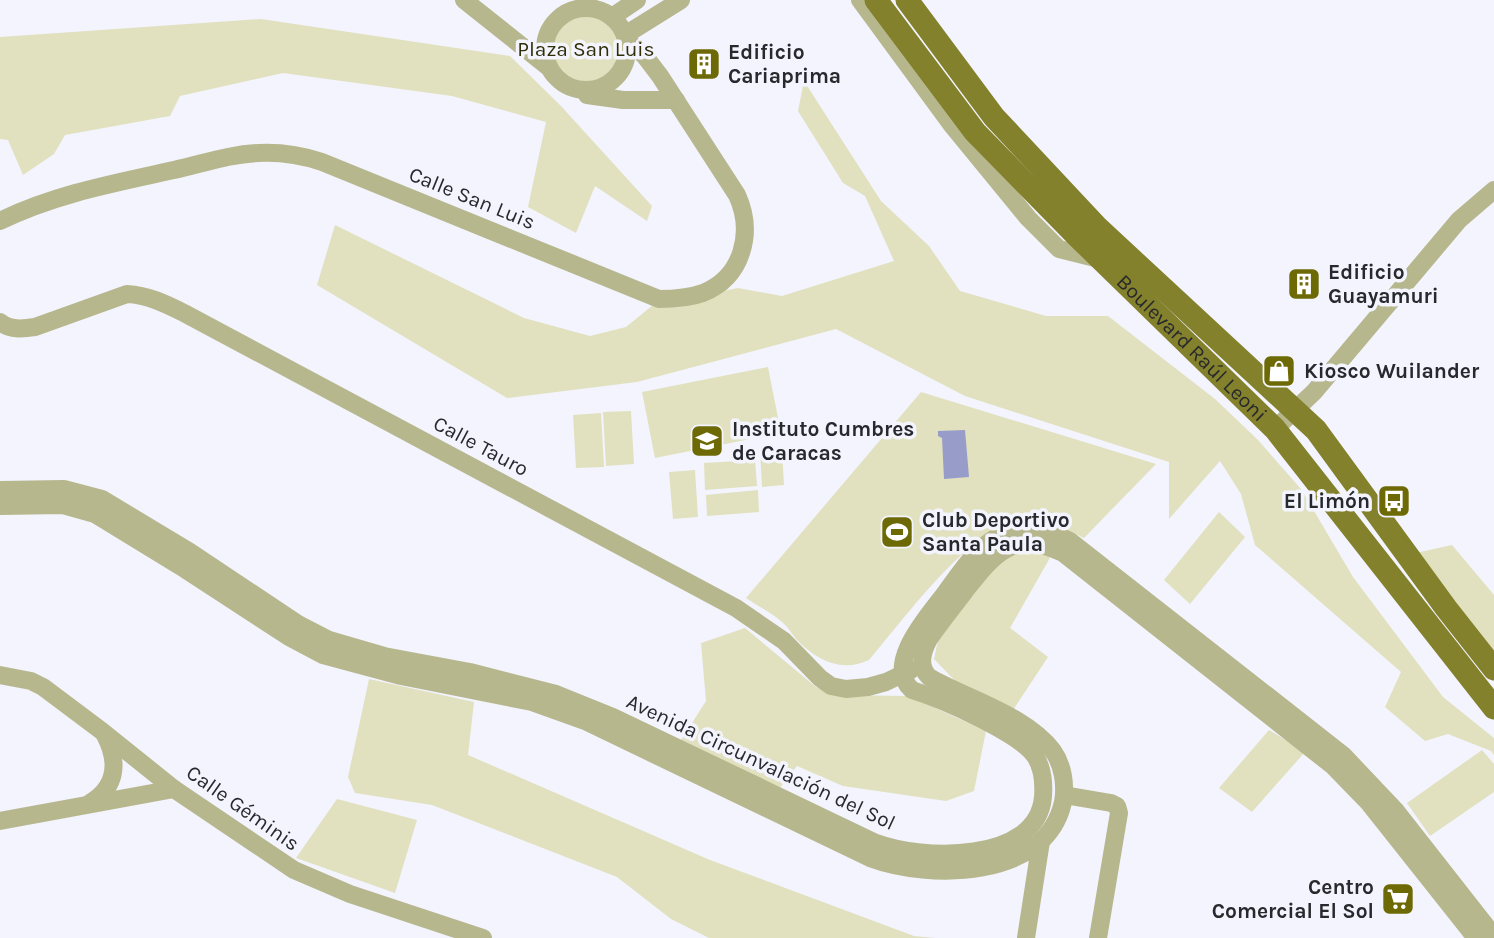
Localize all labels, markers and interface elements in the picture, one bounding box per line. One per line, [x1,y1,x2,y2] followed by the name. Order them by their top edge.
[517,37,655,61] park label: Plaza San Luis
[728,40,841,88] place label: Edificio Cariaprima
[685,45,723,83] building icon: Edificio Cariaprima
[406,162,538,234] street label: Calle San Luis
[1328,260,1439,308] place label: Edificio Guayamuri
[1285,265,1323,303] building icon: Edificio Guayamuri
[1112,269,1272,426] street label: Boulevard Raúl Leoni
[1260,352,1298,390] shop icon: Kiosco Wuilander
[1304,359,1480,383] place label: Kiosco Wuilander
[429,411,533,481] street label: Calle Tauro
[732,417,914,465] place label: Instituto Cumbres de Caracas
[688,422,726,460] school or university icon: Instituto Cumbres de Caracas
[1375,482,1413,520] bus stop icon: El Limón
[1284,489,1370,513] place label: El Limón
[922,508,1070,556] place label: Club Deportivo Santa Paula
[878,513,916,551] sports icon: Club Deportivo Santa Paula
[623,689,899,835] street label: Avenida Circunvalación del Sol
[182,760,304,856] street label: Calle Géminis
[1212,875,1374,923] place label: Centro Comercial El Sol
[1379,880,1417,918] supermarket icon: Centro Comercial El Sol

